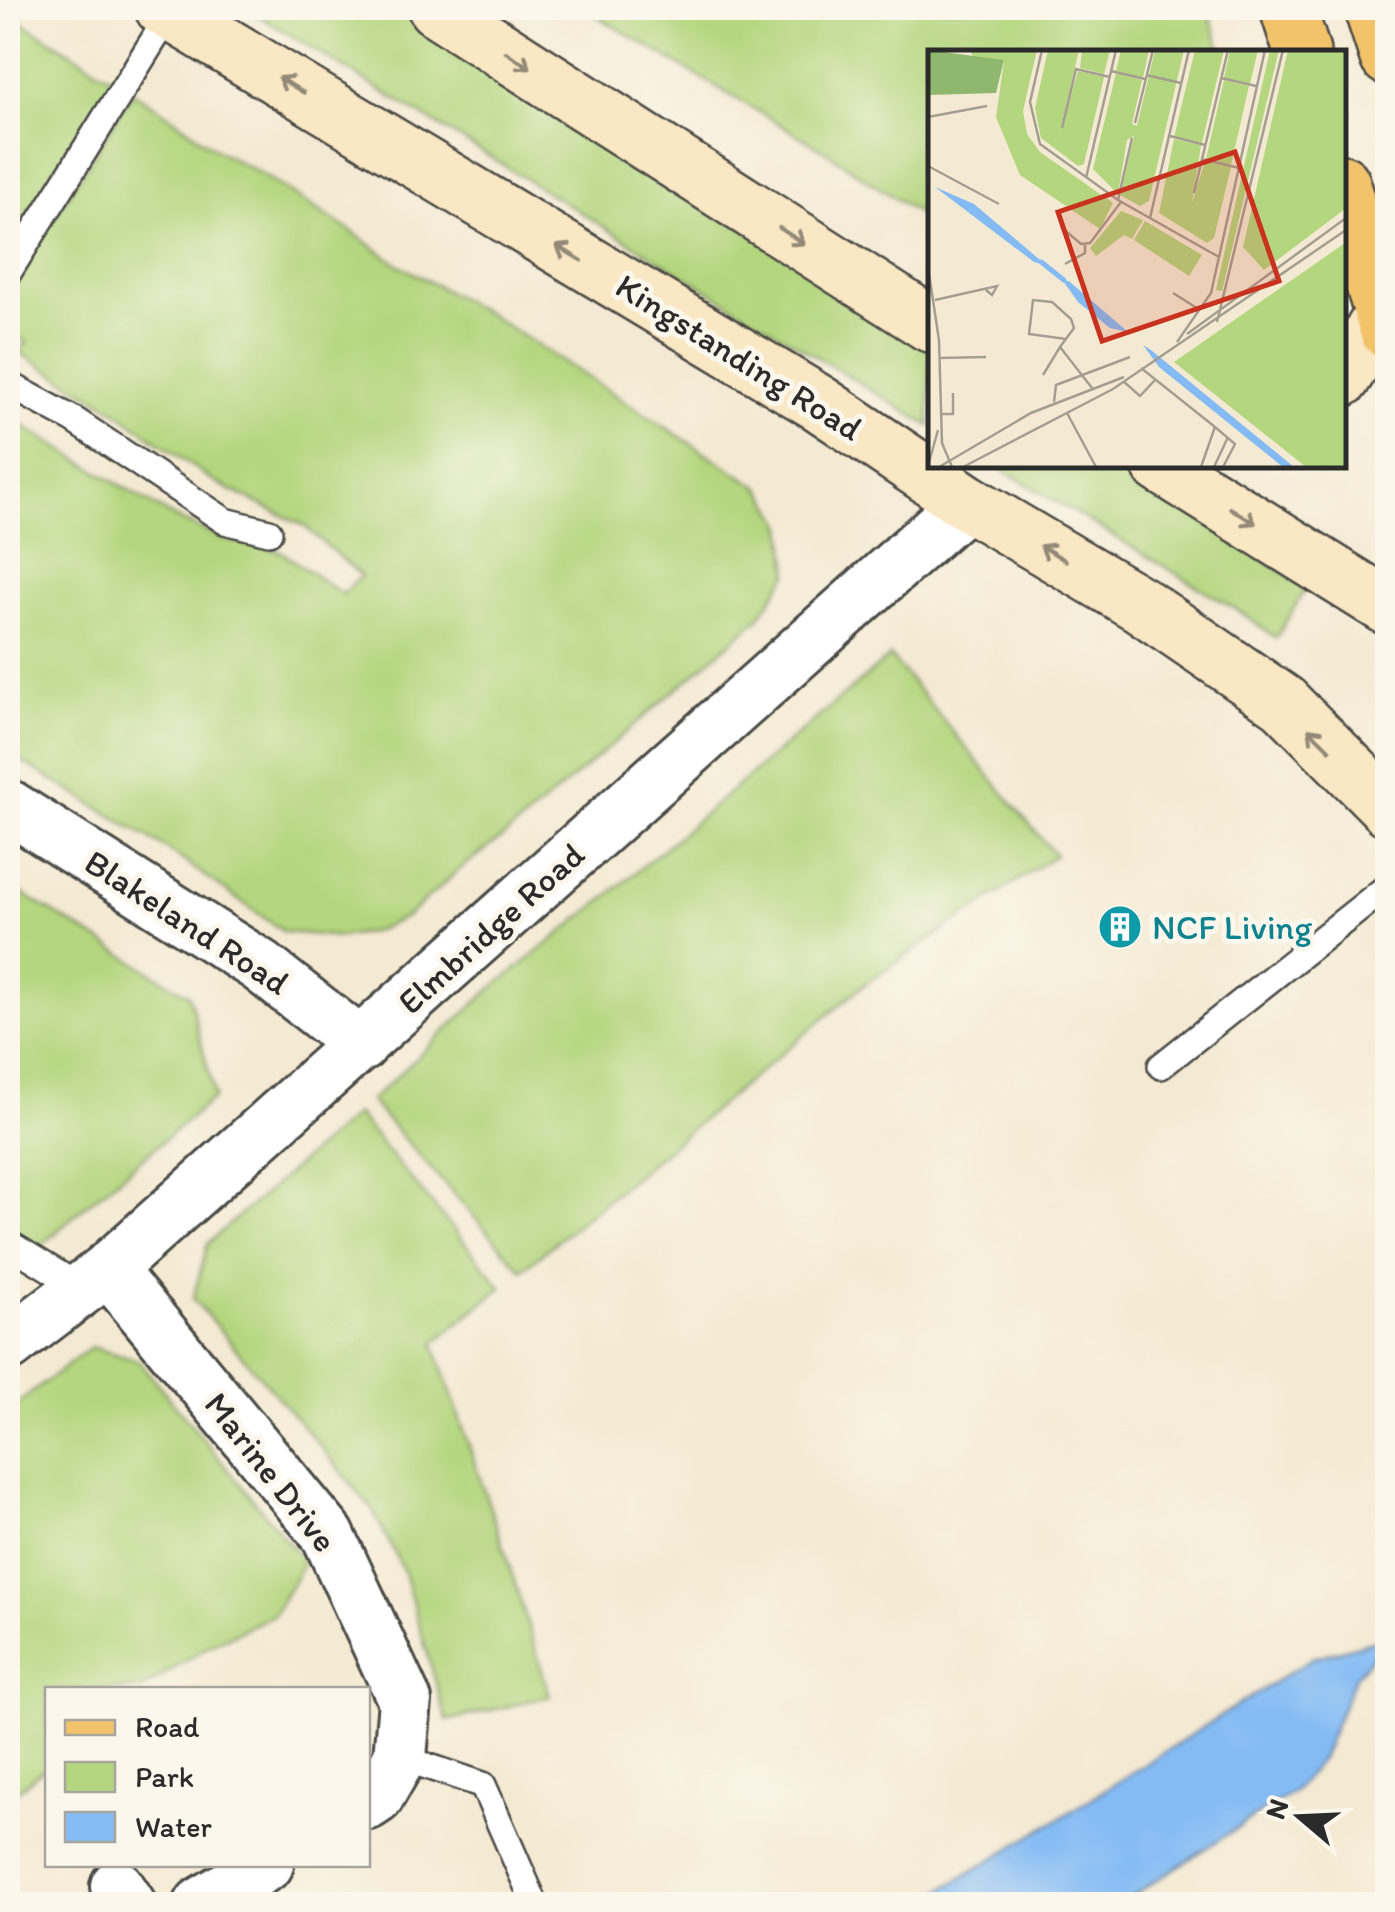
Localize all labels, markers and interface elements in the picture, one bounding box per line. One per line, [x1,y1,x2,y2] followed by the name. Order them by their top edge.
[503,50,532,71] one-way arrow
[928,50,1345,468] inset map
[277,75,306,95] one-way arrow
[777,225,805,246] one-way arrow
[555,243,584,263] one-way arrow
[608,264,870,450] street label: Kingstanding Road
[1228,506,1256,526] one-way arrow
[1040,543,1068,563] one-way arrow
[1307,727,1331,751] one-way arrow
[389,833,593,1023] street label: Elmbridge Road
[77,840,297,1004] street label: Blakeland Road
[1097,904,1143,950] building icon: NCF Living
[1152,906,1312,948] place label: NCF Living
[196,1384,346,1560] street label: Marine Drive
[45,1687,370,1867] legend
[135,1708,200,1745] text: Road
[135,1758,194,1795] text: Park
[1250,1767,1350,1867] north arrow
[1257,1794,1296,1823] text: N
[135,1808,213,1845] text: Water

